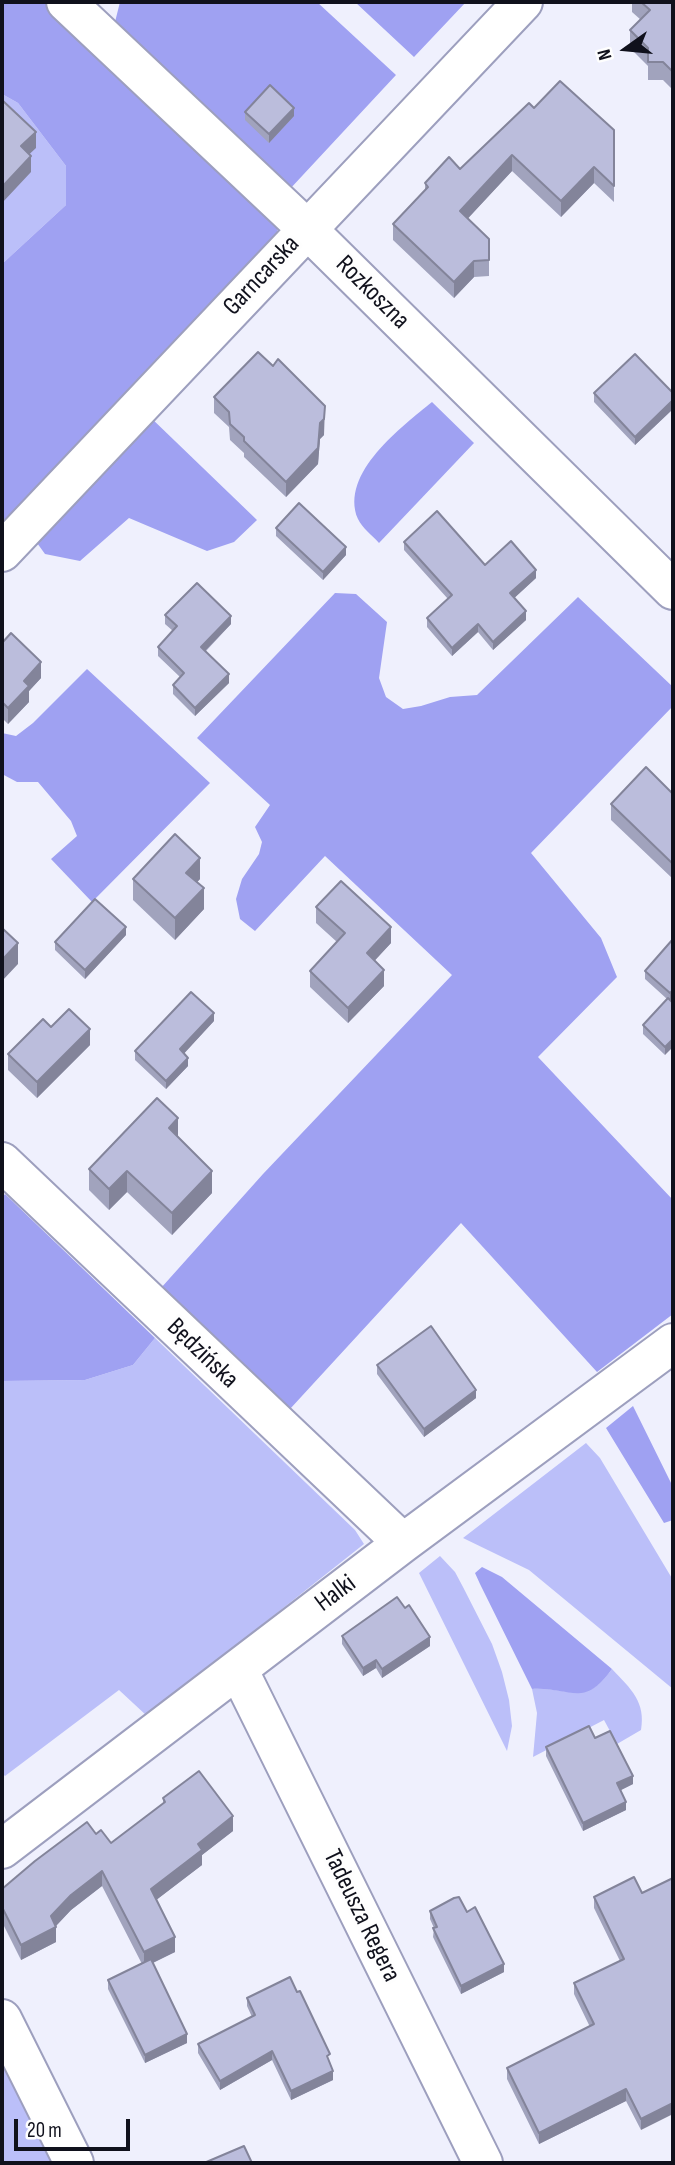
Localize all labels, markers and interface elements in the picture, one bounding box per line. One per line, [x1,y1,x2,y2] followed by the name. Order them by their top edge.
[591,14,661,84] north arrow
[593,47,618,62] text: N
[217,230,307,322] street label: Garncarska
[329,250,415,336] street label: Rozkoszna
[160,1312,244,1396] street label: Będzińska
[310,1569,362,1619] street label: Halki
[316,1845,406,1987] street label: Tadeusza Regera
[18,2106,133,2150] scale bar
[27,2118,62,2143] text: 20 m

